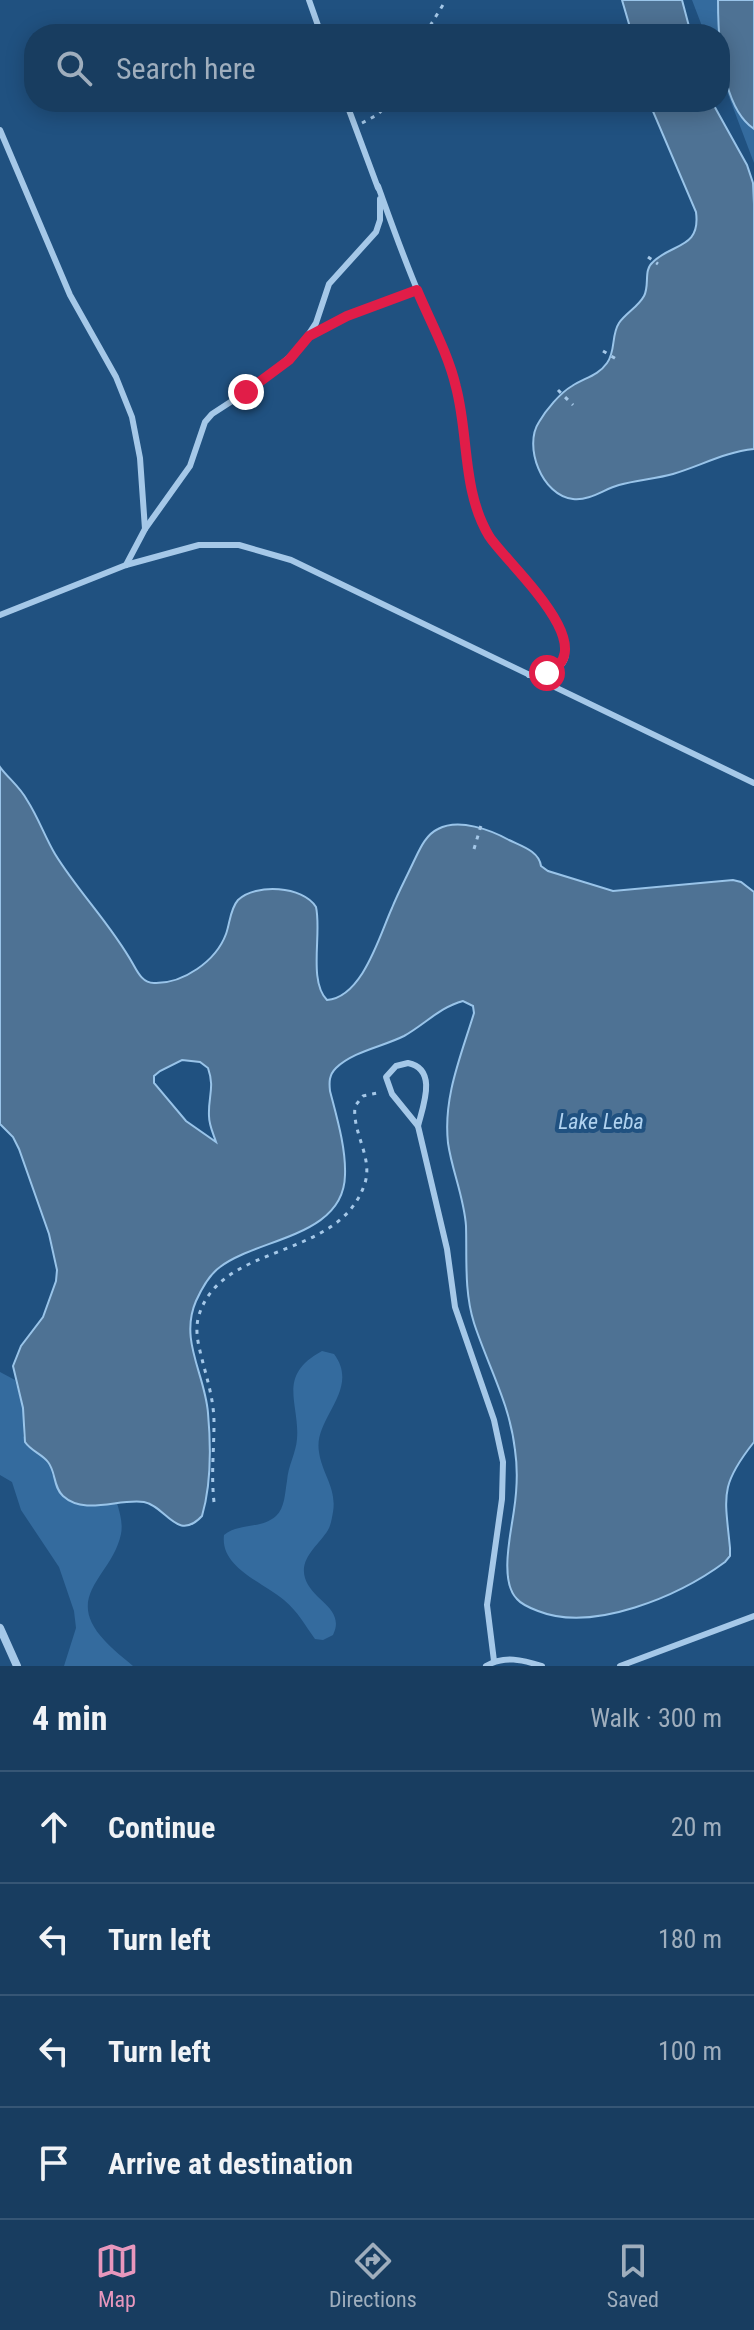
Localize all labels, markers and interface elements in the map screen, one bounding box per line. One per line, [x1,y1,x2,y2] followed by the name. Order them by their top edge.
[24,24,730,112] search box
[52,46,96,90] icon: search
[116,51,256,86] text: Search here
[228,374,264,410] route end
[529,655,565,691] route start
[558,1109,644,1134] water label: Lake Leba
[32,1698,108,1738] text: 4 min
[590,1703,722,1733] text: Walk · 300 m
[32,1805,76,1849] icon: ahead
[108,1810,215,1845] text: Continue
[671,1812,722,1842] text: 20 m
[32,1917,76,1961] icon: left
[108,1922,211,1957] text: Turn left
[658,1924,722,1954] text: 180 m
[32,2029,76,2073] icon: left
[108,2034,211,2069] text: Turn left
[658,2036,722,2066] text: 100 m
[32,2141,76,2185] icon: arrive
[108,2146,353,2181] text: Arrive at destination
[95,2239,139,2312] tab: Map
[329,2239,417,2312] tab: Directions
[607,2239,659,2312] tab: Saved

